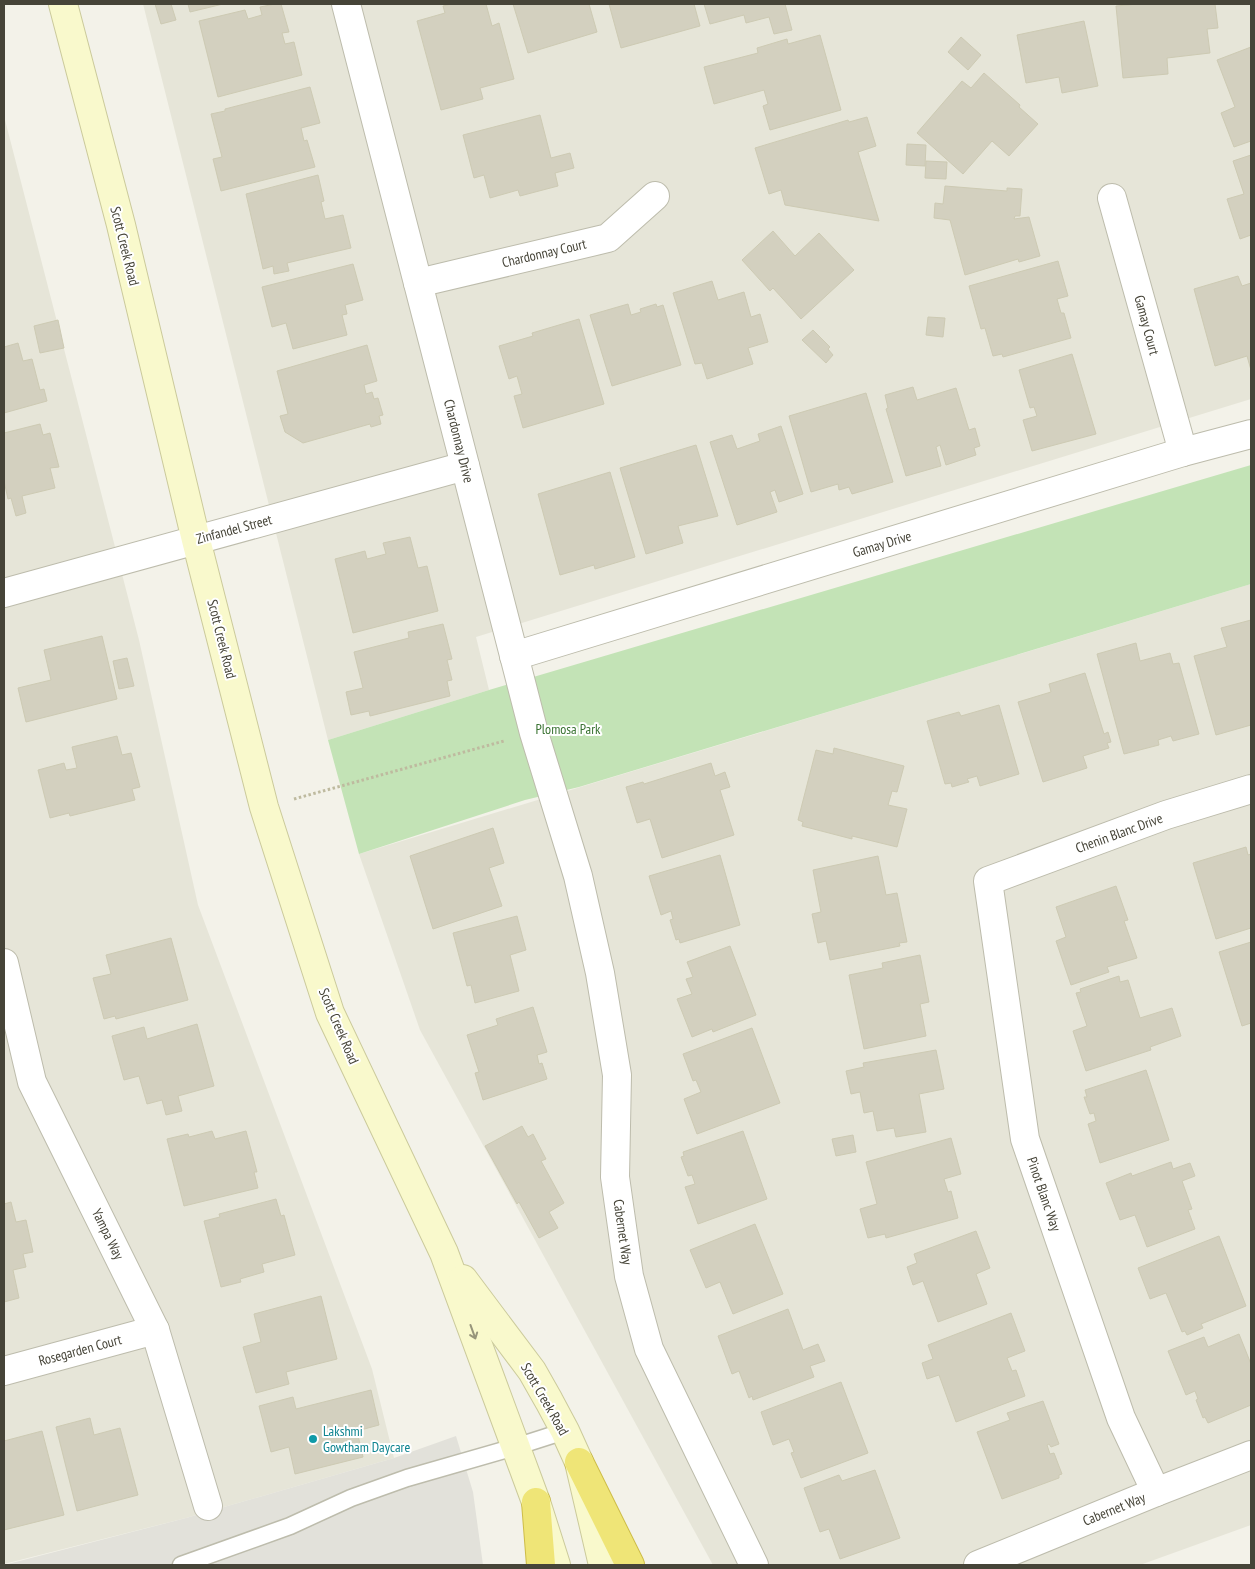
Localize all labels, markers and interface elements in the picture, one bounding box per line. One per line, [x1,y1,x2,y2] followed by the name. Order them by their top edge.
[106,205,144,287] street label: Scott Creek Road
[500,235,588,271] street label: Chardonnay Court
[1130,293,1164,357] street label: Gamay Court
[440,397,478,485] street label: Chardonnay Drive
[194,510,274,548] street label: Zinfandel Street
[850,526,914,561] street label: Gamay Drive
[203,598,241,680] street label: Scott Creek Road
[536,720,601,738] park label: Plomosa Park
[1073,809,1165,857] street label: Chenin Blanc Drive
[315,985,363,1067] street label: Scott Creek Road
[1023,1155,1065,1234] street label: Pinot Blanc Way
[610,1198,637,1267] street label: Cabernet Way
[88,1206,128,1263] street label: Yampa Way
[469,1323,478,1339] one-way arrow
[37,1330,124,1370] street label: Rosegarden Court
[517,1359,573,1439] street label: Scott Creek Road
[323,1422,410,1456] place label: Lakshmi Gowtham Daycare
[307,1433,319,1445] marker: Lakshmi Gowtham Daycare
[1080,1488,1149,1530] street label: Cabernet Way

